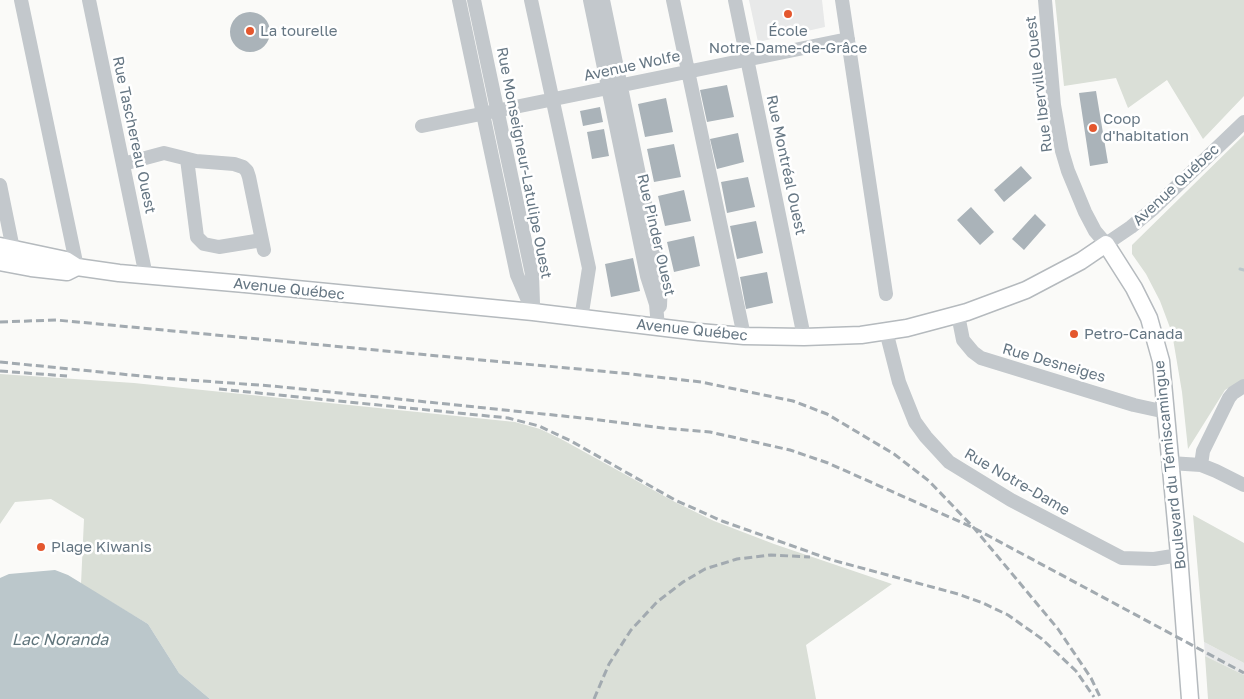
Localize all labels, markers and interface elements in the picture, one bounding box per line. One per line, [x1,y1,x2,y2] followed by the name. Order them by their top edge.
[782,8,794,20] marker: École Notre-Dame-de-Grâce
[1022,15,1056,153] street label: Rue Iberville Ouest
[260,22,338,40] place label: La tourelle
[709,22,867,57] place label: École Notre-Dame-de-Grâce
[244,25,256,37] marker: La tourelle
[493,46,555,280] street label: Rue Monseigneur-Latulipe Ouest
[582,47,682,85] street label: Avenue Wolfe
[109,55,159,215] street label: Rue Taschereau Ouest
[762,93,810,237] street label: Rue Montréal Ouest
[1103,110,1189,145] place label: Coop d'habitation
[1087,122,1099,134] marker: Coop d'habitation
[1129,140,1223,230] street label: Avenue Québec
[633,172,679,298] street label: Rue Pinder Ouest
[233,274,345,304] street label: Avenue Québec
[636,315,748,345] street label: Avenue Québec
[1084,325,1183,343] place label: Petro-Canada
[1068,328,1080,340] marker: Petro-Canada
[1000,340,1108,386] street label: Rue Desneiges
[1150,359,1190,571] street label: Boulevard du Témiscamingue
[961,444,1073,520] street label: Rue Notre-Dame
[51,538,152,556] place label: Plage Kiwanis
[35,541,47,553] marker: Plage Kiwanis
[12,630,108,650] water label: Lac Noranda

